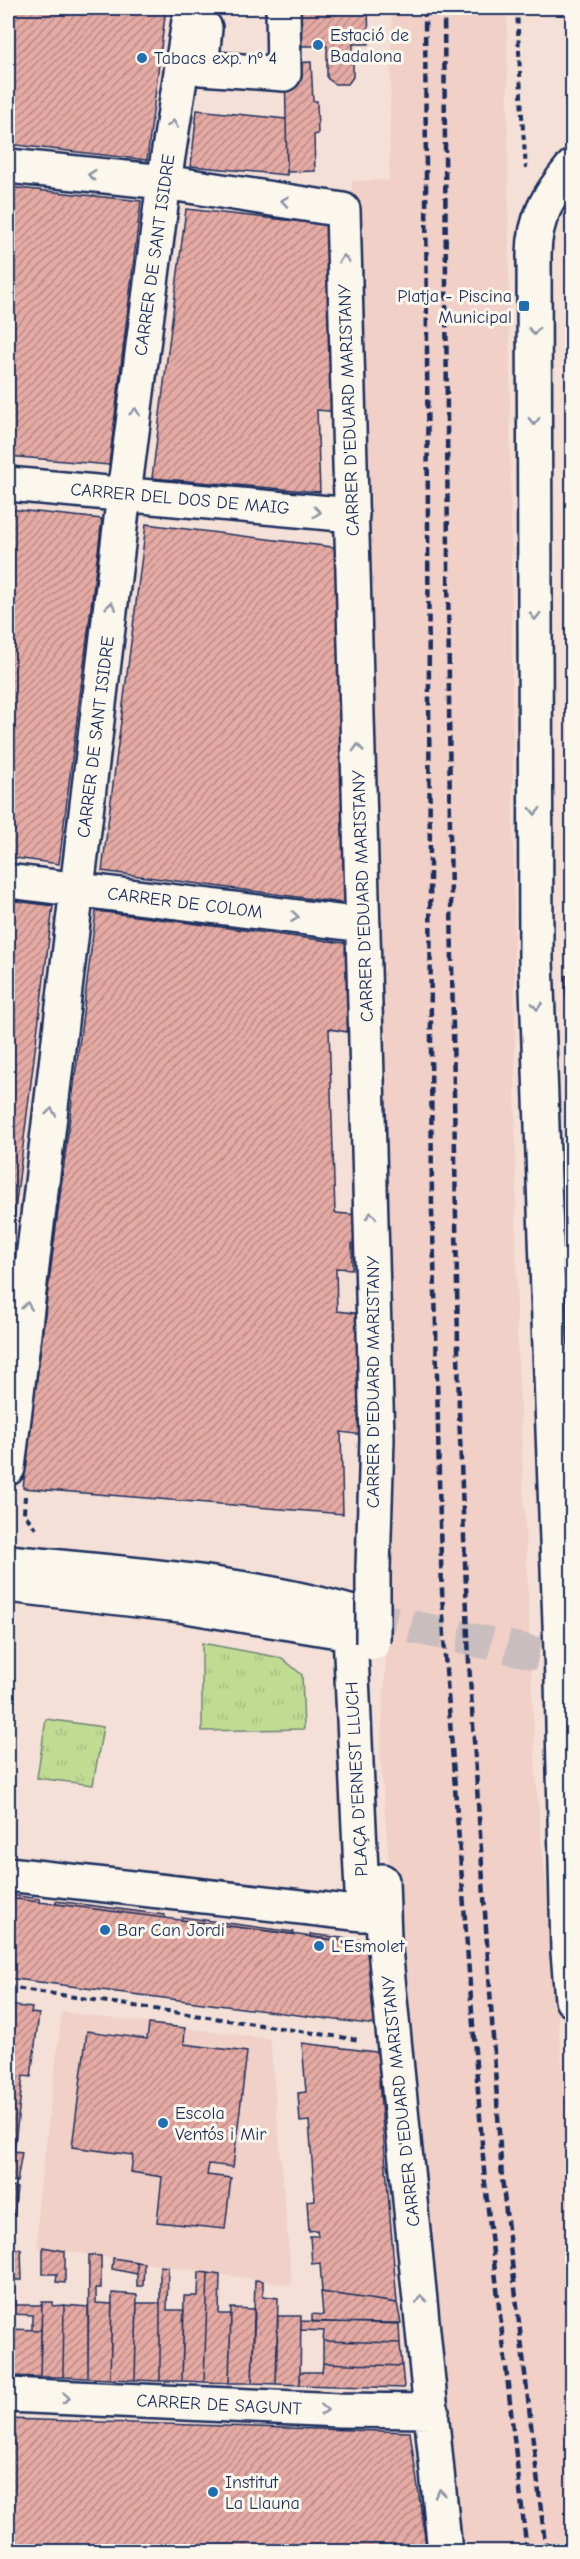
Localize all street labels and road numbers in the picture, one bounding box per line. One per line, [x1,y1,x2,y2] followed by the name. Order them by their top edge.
[130,153,180,357] street label: CARRER DE SANT ISIDRE
[334,283,364,536] street label: CARRER D'EDUARD MARISTANY
[70,479,290,519] street label: CARRER DEL DOS DE MAIG
[73,635,119,839] street label: CARRER DE SANT ISIDRE
[348,769,378,1022] street label: CARRER D'EDUARD MARISTANY
[106,883,264,923] street label: CARRER DE COLOM
[363,1256,384,1508] street label: CARRER D'EDUARD MARISTANY
[341,1681,373,1877] street label: PLAÇA D'ERNEST LLUCH
[377,1974,425,2228] street label: CARRER D'EDUARD MARISTANY
[136,2390,303,2420] street label: CARRER DE SAGUNT

